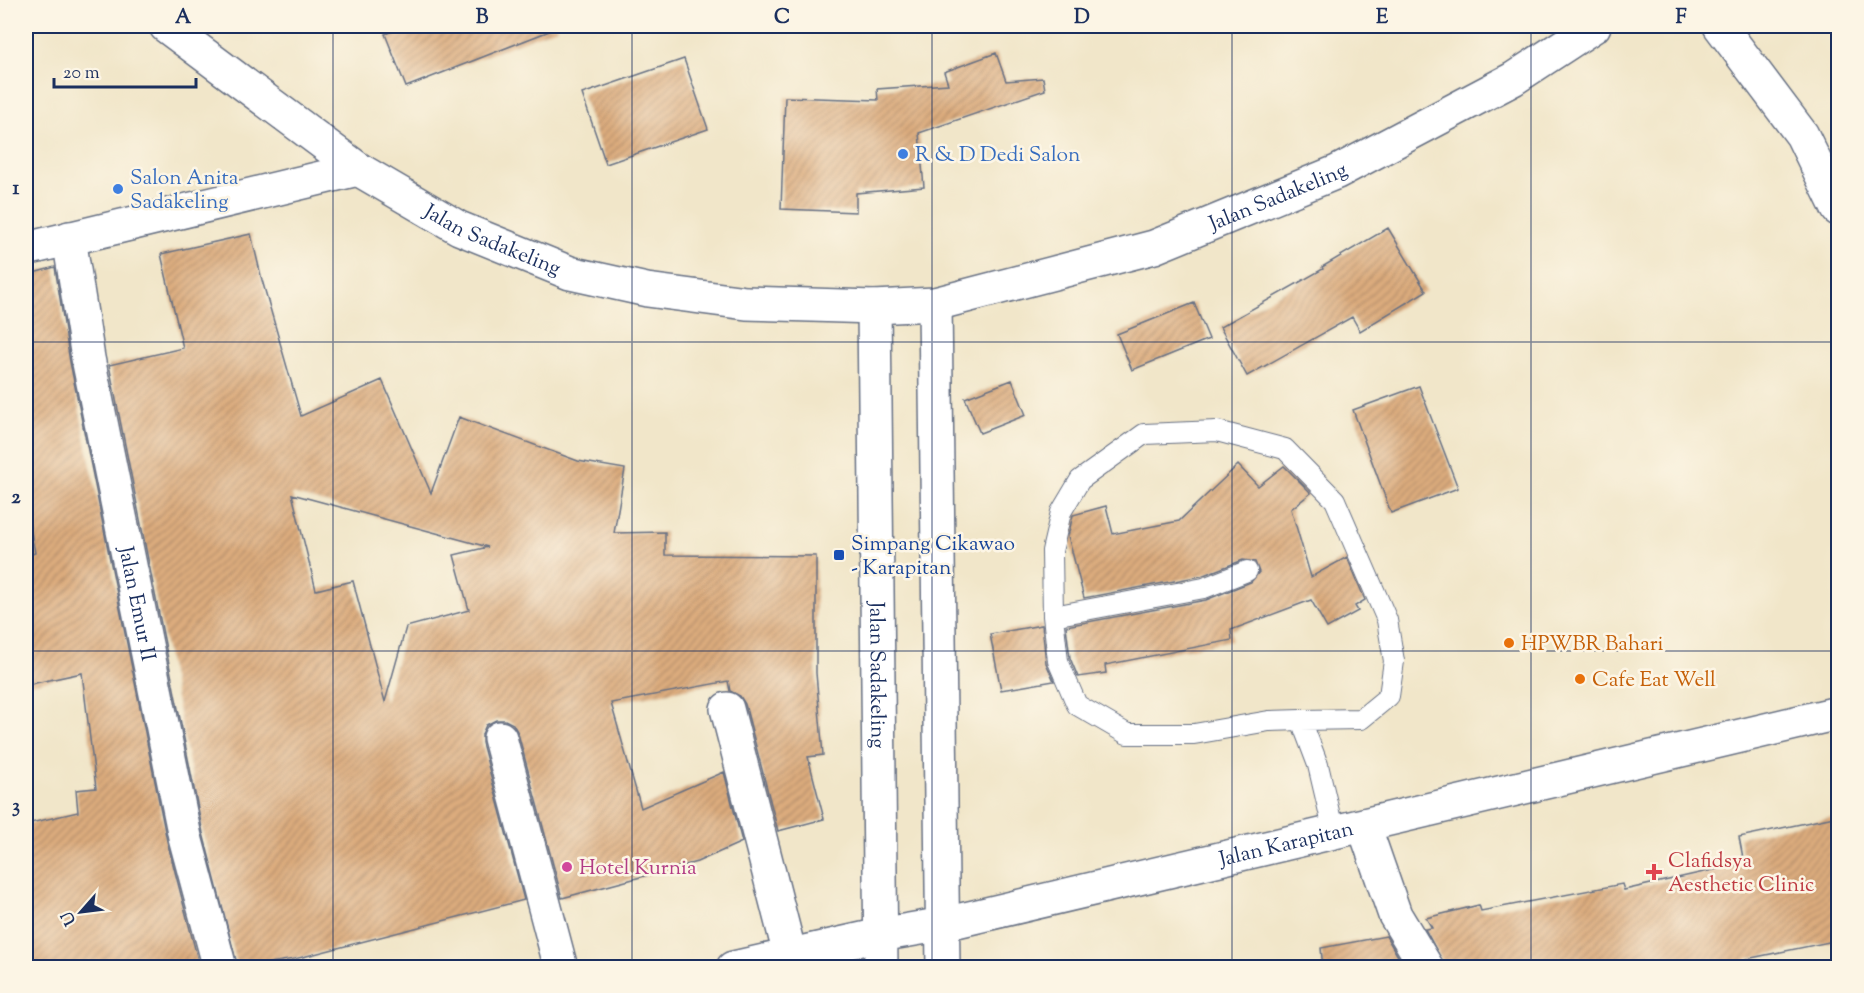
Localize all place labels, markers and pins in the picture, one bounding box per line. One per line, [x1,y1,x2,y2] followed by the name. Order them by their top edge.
[915,141,1080,171] place label: R & D Dedi Salon
[896,147,910,161] marker: R & D Dedi Salon
[130,164,239,218] place label: Salon Anita Sadakeling
[111,182,125,196] marker: Salon Anita Sadakeling
[851,530,1015,584] place label: Simpang Cikawao - Karapitan
[832,548,846,562] marker: Simpang Cikawao - Karapitan
[1521,630,1664,660] place label: HPWBR Bahari
[1502,636,1516,650] marker: HPWBR Bahari
[1592,666,1716,696] place label: Cafe Eat Well
[1573,672,1587,686] marker: Cafe Eat Well
[1668,847,1815,901] place label: Clafidsya Aesthetic Clinic
[579,854,697,884] place label: Hotel Kurnia
[560,860,574,874] marker: Hotel Kurnia
[1645,863,1663,881] marker: Clafidsya Aesthetic Clinic

